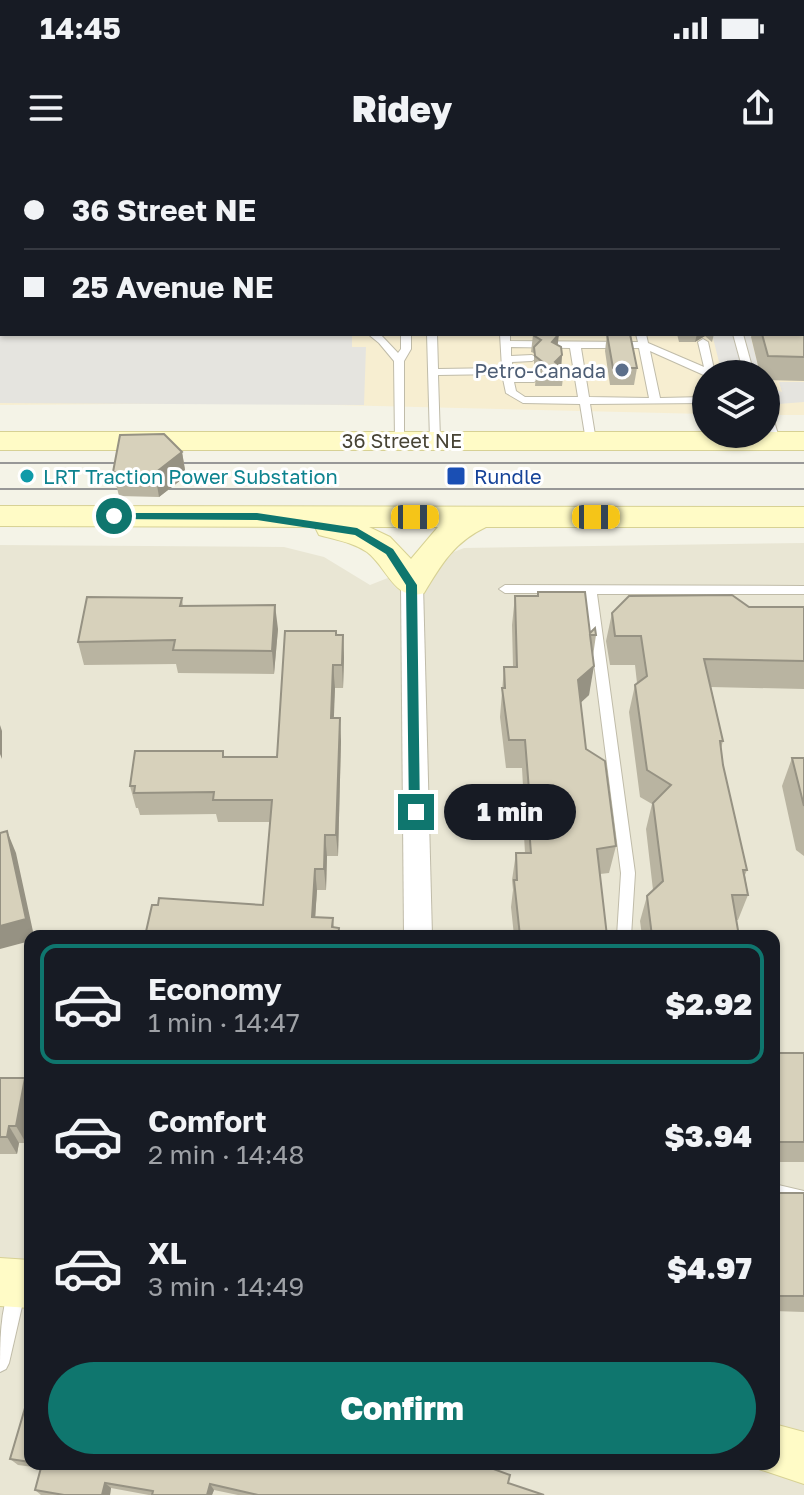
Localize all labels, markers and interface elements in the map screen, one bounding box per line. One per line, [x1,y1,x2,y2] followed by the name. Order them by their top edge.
[40,10,121,46] text: 14:45
[24,86,68,130] icon: menu
[736,86,780,130] icon: share
[352,87,452,130] text: Ridey
[72,192,256,228] text: 36 Street NE
[72,269,274,305] text: 25 Avenue NE
[474,358,606,382] place label: Petro-Canada
[692,360,780,448] map controls
[692,360,780,448] button: layers
[613,361,631,379] marker: Petro-Canada
[342,428,462,452] street label: 36 Street NE
[43,464,338,488] place label: LRT Traction Power Substation
[474,464,542,488] place label: Rundle
[445,465,467,487] marker: Rundle
[18,467,36,485] marker: LRT Traction Power Substation
[96,498,132,534] route start
[391,505,439,529] car
[572,505,620,529] car
[444,784,576,840] callout: 1 min
[398,794,434,830] route end
[477,796,543,827] text: 1 min
[52,968,124,1040] icon: car
[148,971,282,1007] text: Economy
[665,986,752,1022] text: $2.92
[148,1007,300,1038] text: 1 min · 14:47
[52,1100,124,1172] icon: car
[148,1103,267,1139] text: Comfort
[665,1118,752,1154] text: $3.94
[148,1139,304,1170] text: 2 min · 14:48
[52,1232,124,1304] icon: car
[148,1235,187,1271] text: XL
[667,1250,752,1286] text: $4.97
[148,1271,304,1302] text: 3 min · 14:49
[48,1362,756,1454] button: Confirm

